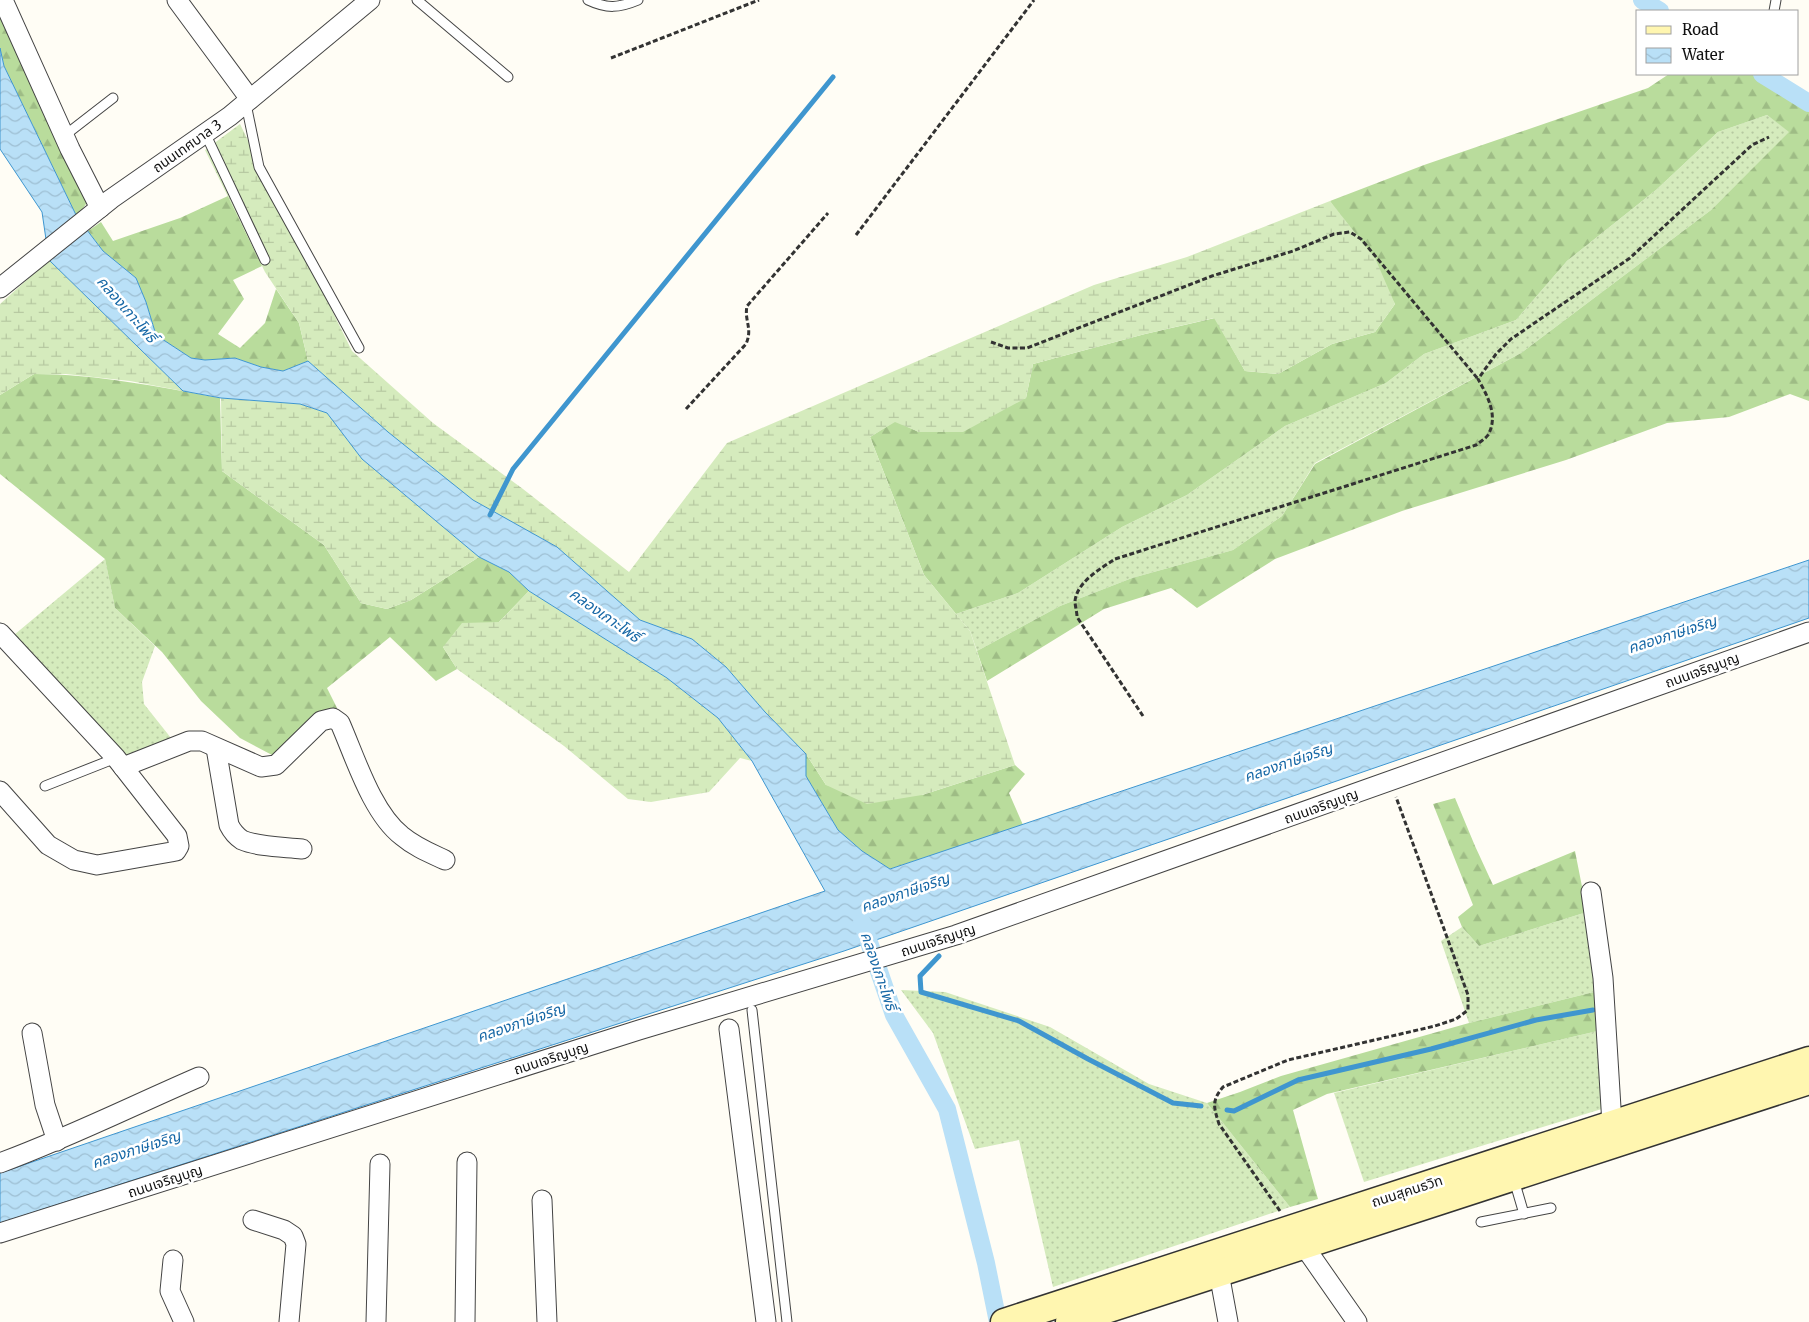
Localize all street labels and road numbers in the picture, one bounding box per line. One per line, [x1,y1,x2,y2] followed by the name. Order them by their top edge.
[149,116,225,176] street label: ถนนเทศบาล 3
[1663,648,1741,692] street label: ถนนเจริญบุญ
[1282,784,1360,828] street label: ถนนเจริญบุญ
[898,919,978,961] street label: ถนนเจริญบุญ
[511,1037,591,1079] street label: ถนนเจริญบุญ
[125,1160,205,1202] street label: ถนนเจริญบุญ
[1369,1171,1445,1211] street label: ถนนสุคนธวิท

